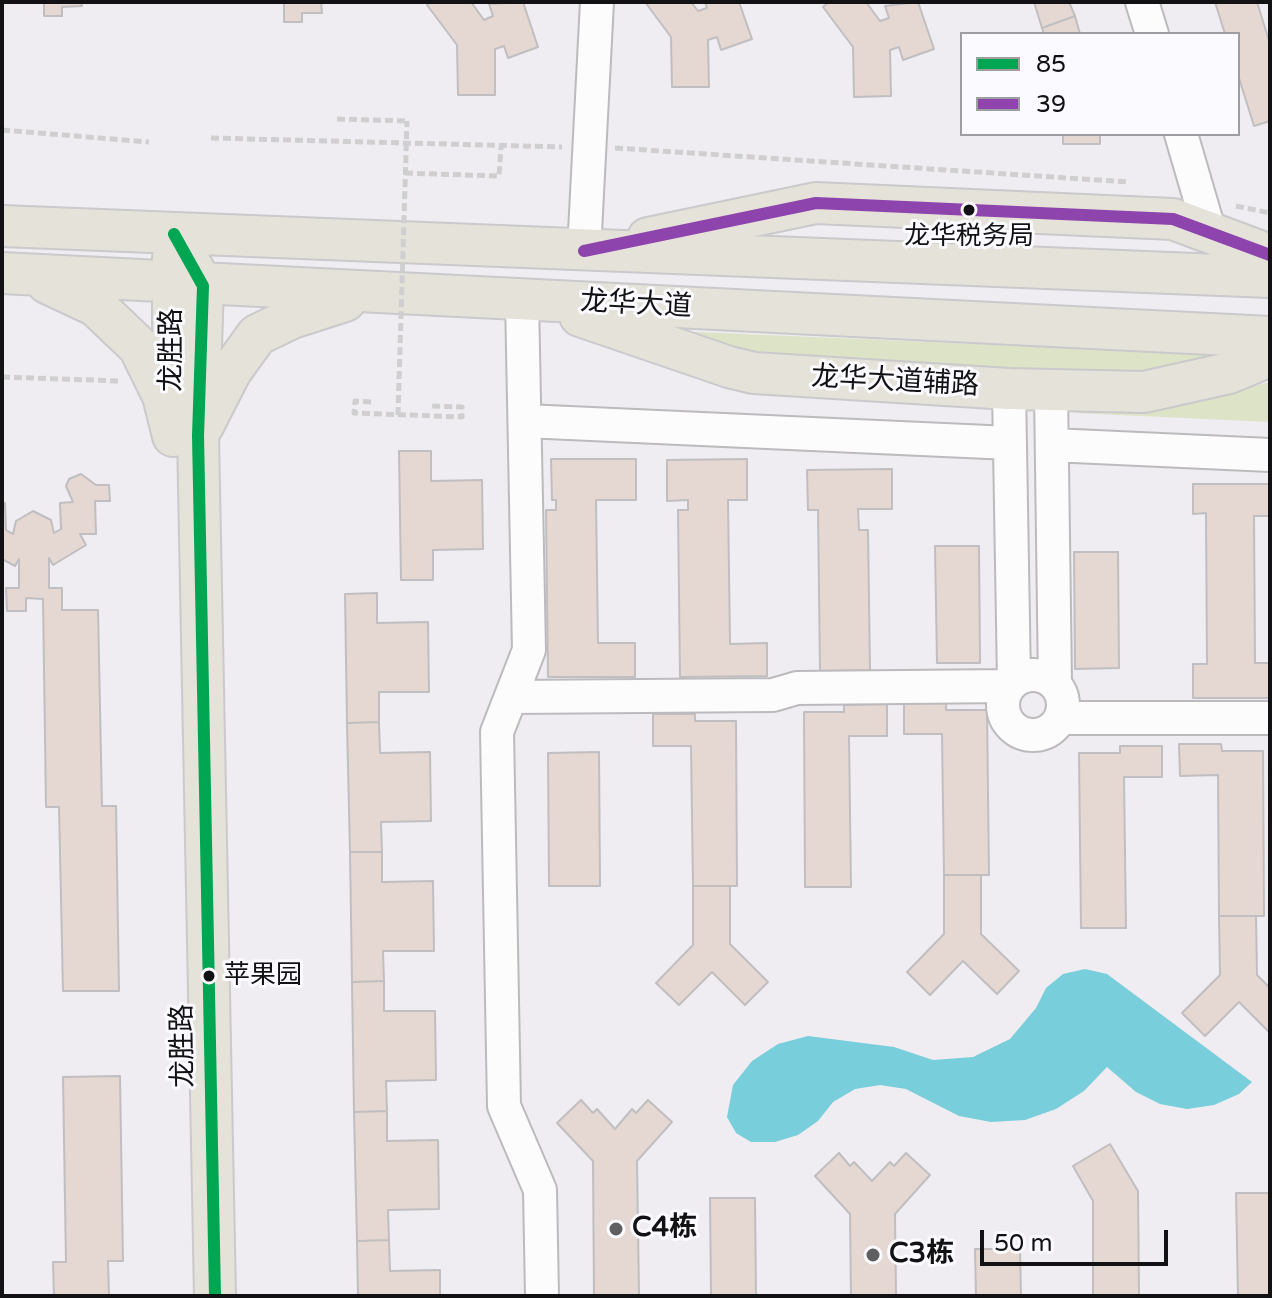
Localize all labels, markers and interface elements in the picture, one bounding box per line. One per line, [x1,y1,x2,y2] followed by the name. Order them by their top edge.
[960,32,1240,136] legend
[1036,50,1066,79] text: 85
[1036,90,1066,119] text: 39
[961,202,977,218] marker: 龙华税务局
[904,221,1034,253] place label: 龙华税务局
[579,285,693,325] street label: 龙华大道
[156,308,190,392] street label: 龙胜路
[810,361,980,403] street label: 龙华大道辅路
[224,960,302,992] place label: 苹果园
[201,968,217,984] marker: 苹果园
[166,1004,202,1088] street label: 龙胜路
[632,1212,697,1246] place label: C4栋
[984,1214,1172,1264] scale bar
[607,1220,625,1238] marker: C4栋
[994,1229,1052,1258] text: 50 m
[889,1238,954,1272] place label: C3栋
[864,1246,882,1264] marker: C3栋

